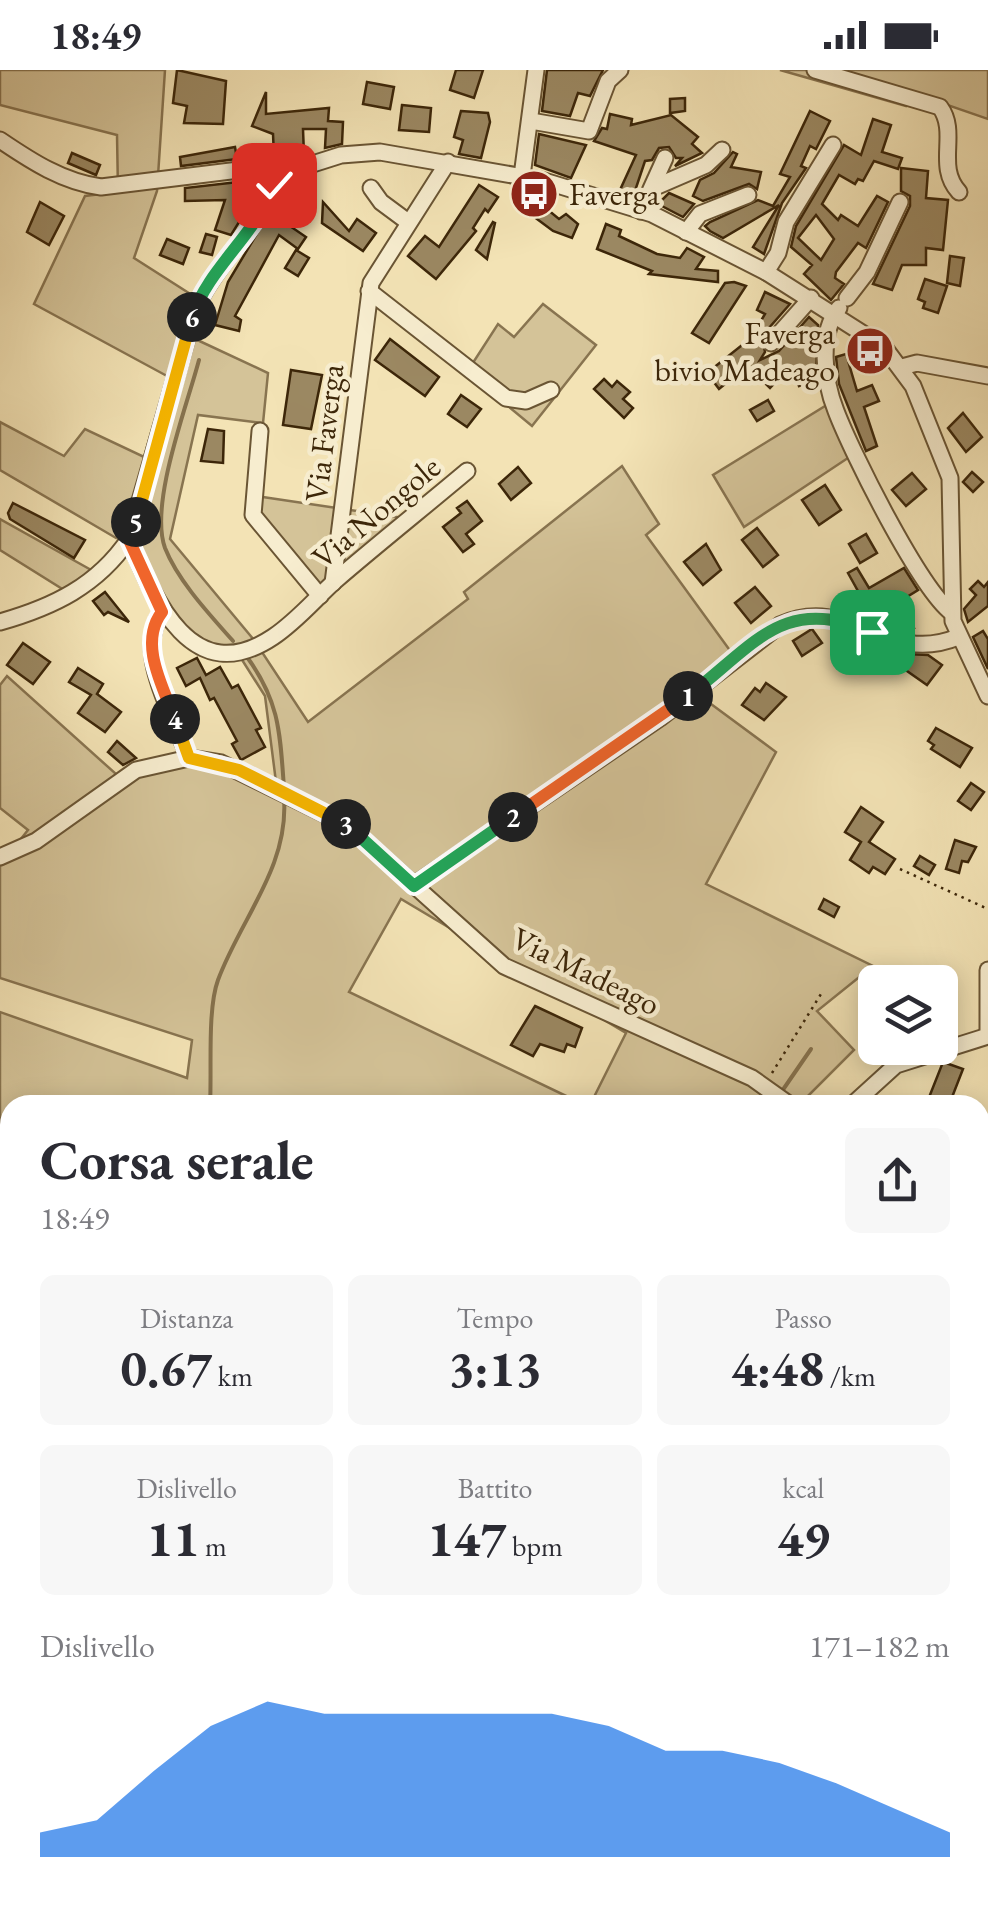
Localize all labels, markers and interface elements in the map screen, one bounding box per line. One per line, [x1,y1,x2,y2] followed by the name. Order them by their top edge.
[50,11,141,60] text: 18:49
[232,143,317,228] pin
[247,158,302,213] icon: check
[508,168,560,220] bus stop icon: Faverga
[569,173,660,215] place label: Faverga
[167,292,217,342] pin: 6
[185,299,199,335] text: 6
[654,312,835,391] place label: Faverga bivio Madeago
[844,325,896,377] bus stop icon: Faverga bivio Madeago
[295,361,353,504] street label: Via Faverga
[303,446,449,578] street label: Via Nongole
[111,497,161,547] pin: 5
[129,504,143,540] text: 5
[830,590,915,675] pin
[845,605,900,660] icon: arrive
[663,671,713,721] pin: 1
[681,678,695,714] text: 1
[150,694,200,744] pin: 4
[168,701,182,737] text: 4
[488,792,538,842] pin: 2
[321,799,371,849] pin: 3
[506,799,520,835] text: 2
[339,806,353,842] text: 3
[505,917,667,1025] street label: Via Madeago
[858,965,958,1065] map controls
[858,965,958,1065] button: layers
[40,1124,314,1195] text: Corsa serale
[845,1128,950,1233] button: share
[40,1197,109,1239] text: 18:49
[140,1300,233,1336] text: Distanza
[457,1300,533,1336] text: Tempo
[775,1300,832,1336] text: Passo
[121,1336,212,1401] text: 0.67
[448,1336,542,1401] text: 3:13
[731,1336,824,1401] text: 4:48
[212,1358,253,1394] text: km
[824,1358,876,1394] text: /km
[136,1470,237,1506] text: Dislivello
[458,1470,532,1506] text: Battito
[782,1470,824,1506] text: kcal
[147,1506,199,1571] text: 11
[427,1506,507,1571] text: 147
[777,1506,830,1571] text: 49
[199,1528,227,1564] text: m
[507,1528,563,1564] text: bpm
[40,1625,155,1667] text: Dislivello
[809,1625,950,1667] text: 171–182 m

